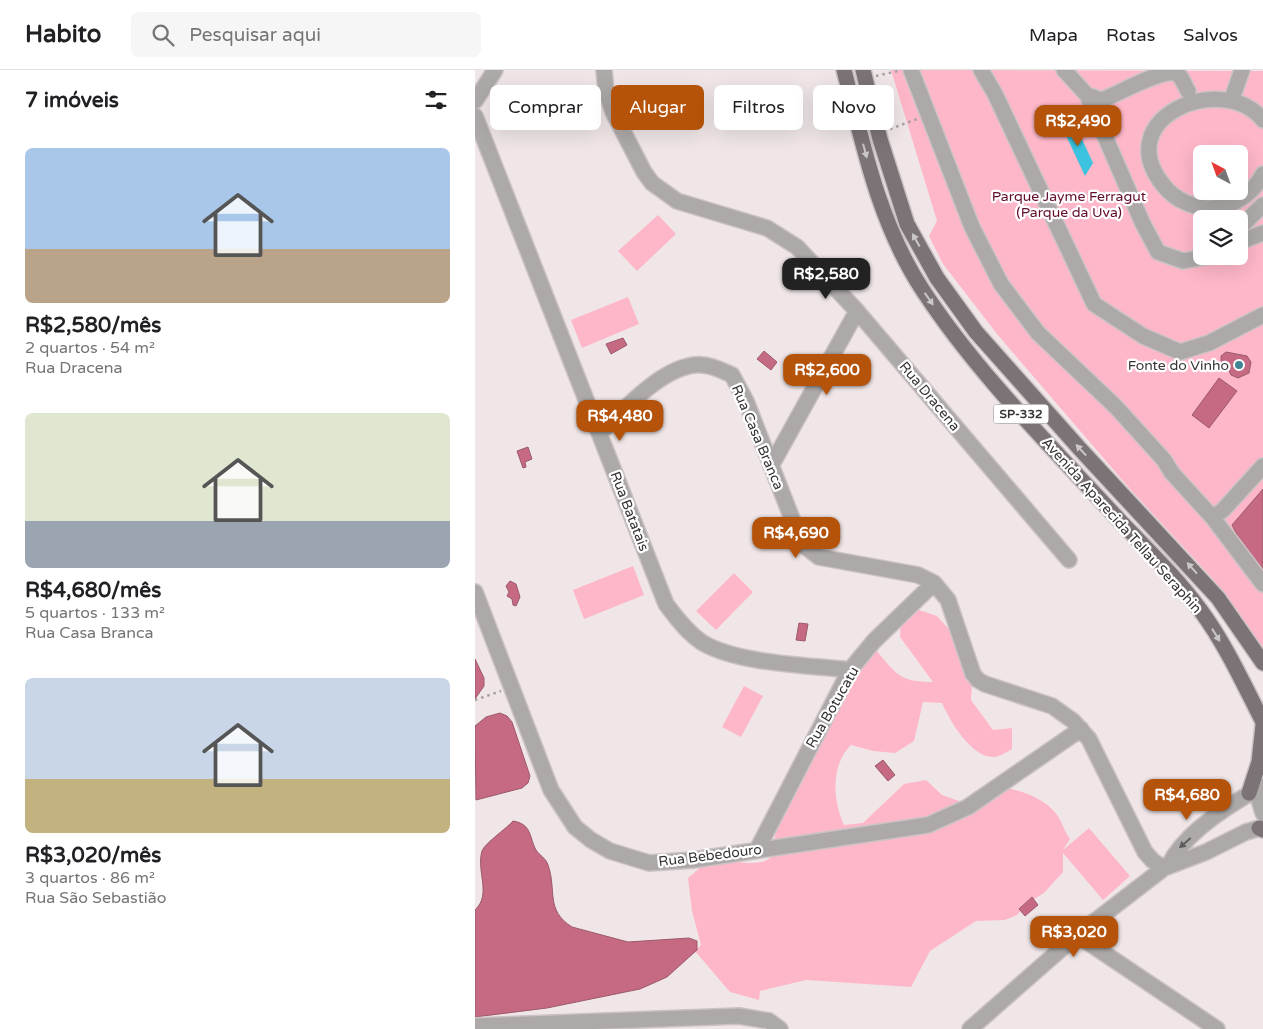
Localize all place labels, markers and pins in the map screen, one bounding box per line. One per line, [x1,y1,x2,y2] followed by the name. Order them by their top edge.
[1032,104,1124,147] pin: R$2,490
[780,258,872,300] pin: R$2,580
[781,354,873,396] pin: R$2,600
[1128,357,1229,374] place label: Fonte do Vinho
[1233,359,1245,371] marker: Fonte do Vinho
[574,400,666,442] pin: R$4,480
[750,516,842,559] pin: R$4,690
[1141,778,1233,821] pin: R$4,680
[1028,916,1120,958] pin: R$3,020

